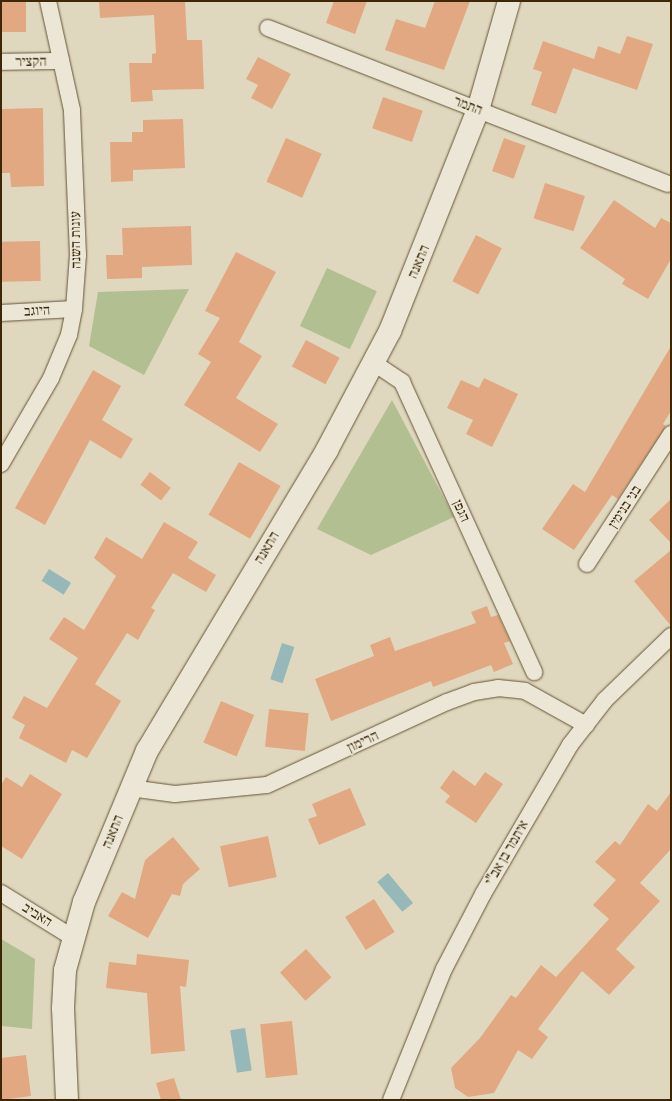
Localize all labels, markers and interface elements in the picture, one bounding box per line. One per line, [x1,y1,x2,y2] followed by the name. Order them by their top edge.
[15,53,47,71] street label: הקציר
[451,93,485,119] street label: התמר
[67,211,85,269] street label: עונות השנה
[404,243,434,281] street label: התאנה
[23,302,51,320] street label: היוגב
[605,482,645,532] street label: בני בנימין
[449,497,473,525] street label: הגפן
[251,529,283,567] street label: התאנה
[345,728,381,756] street label: הרימון
[99,813,127,851] street label: התאנה
[482,817,532,889] street label: איתמר בן אב"י
[19,899,55,931] street label: האביב

